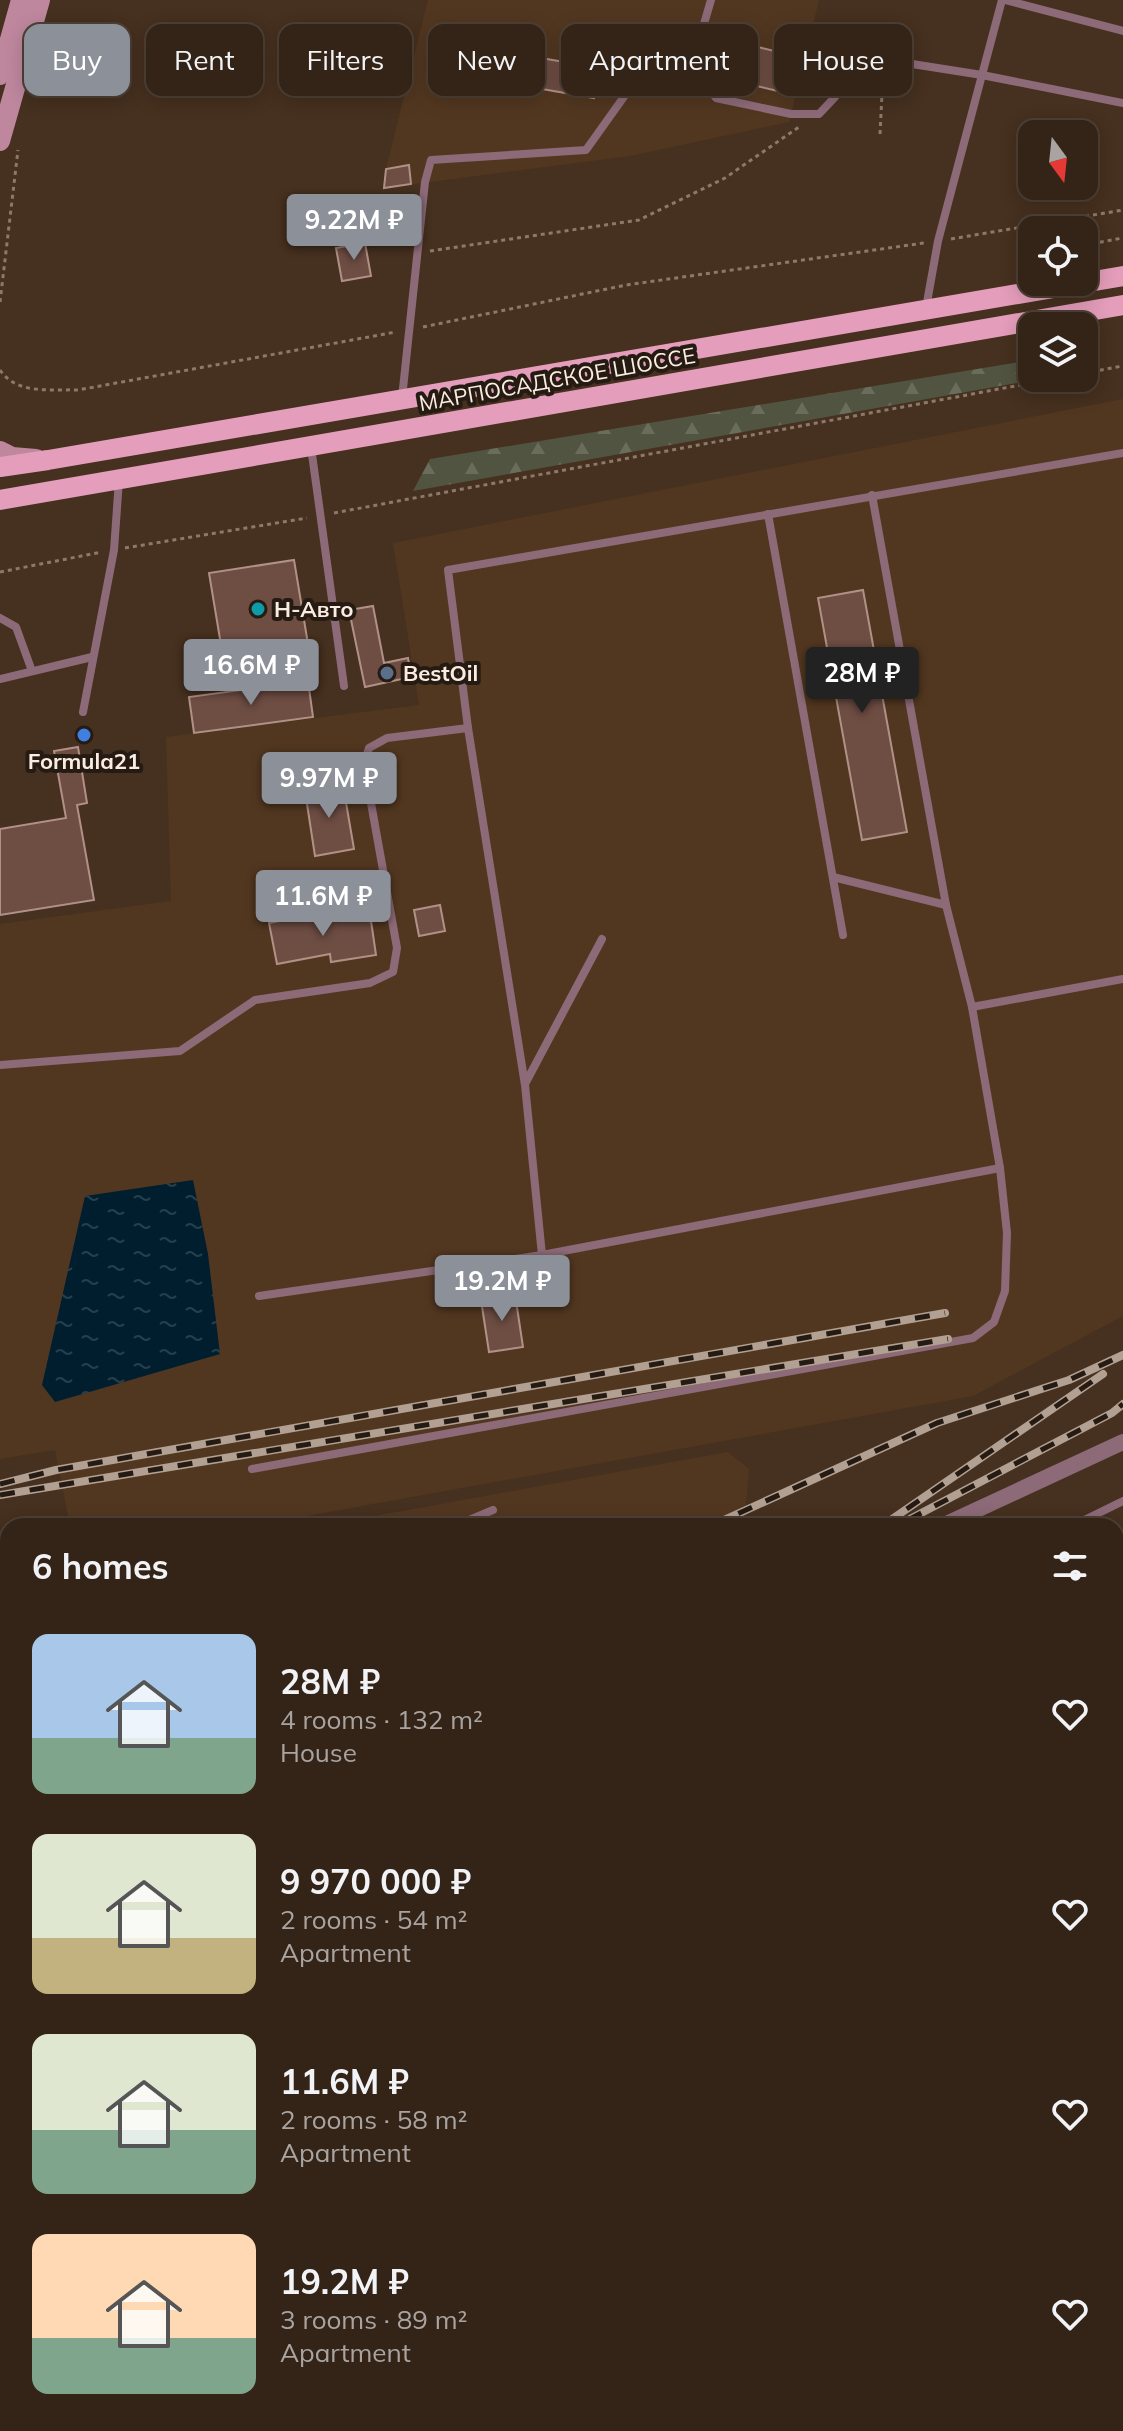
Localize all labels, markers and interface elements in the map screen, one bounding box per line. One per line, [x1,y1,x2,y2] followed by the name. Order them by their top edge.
[24,24,130,96] chip: Buy
[146,24,263,96] chip: Rent
[279,24,412,96] chip: Filters
[428,24,545,96] chip: New
[561,24,758,96] chip: Apartment
[774,24,912,96] chip: House
[1018,120,1098,200] north arrow
[1018,120,1098,392] map controls
[280,194,428,262] pin: 9.22M ₽
[305,203,403,236] text: 9.22M ₽
[1018,216,1098,296] button: locate
[1018,312,1098,392] button: layers
[417,341,697,417] street label: МАРПОСАДСКОЕ ШОССЕ
[274,595,354,623] place label: Н-Авто
[249,600,267,618] marker: Н-Авто
[177,639,325,707] pin: 16.6M ₽
[806,647,918,715] pin: 28M ₽
[202,648,300,681] text: 16.6M ₽
[824,656,900,689] text: 28M ₽
[403,659,478,687] place label: BestOil
[378,664,396,682] marker: BestOil
[75,726,93,744] marker: Formula21
[28,747,140,775] place label: Formula21
[255,752,403,820] pin: 9.97M ₽
[280,761,378,794] text: 9.97M ₽
[249,870,397,938] pin: 11.6M ₽
[274,879,372,912] text: 11.6M ₽
[428,1255,576,1323] pin: 19.2M ₽
[453,1264,551,1297] text: 19.2M ₽
[1048,1544,1092,1588] icon: filters
[32,1545,169,1588] text: 6 homes
[280,1660,380,1703] text: 28M ₽
[96,1666,192,1762] icon: home
[1048,1692,1092,1736] icon: heart
[280,1703,483,1736] text: 4 rooms · 132 m²
[280,1736,357,1769] text: House
[280,1860,471,1903] text: 9 970 000 ₽
[96,1866,192,1962] icon: home
[1048,1892,1092,1936] icon: heart
[280,1903,467,1936] text: 2 rooms · 54 m²
[280,1936,411,1969] text: Apartment
[280,2060,409,2103] text: 11.6M ₽
[96,2066,192,2162] icon: home
[1048,2092,1092,2136] icon: heart
[280,2103,467,2136] text: 2 rooms · 58 m²
[280,2136,411,2169] text: Apartment
[280,2260,409,2303] text: 19.2M ₽
[96,2266,192,2362] icon: home
[1048,2292,1092,2336] icon: heart
[280,2303,467,2336] text: 3 rooms · 89 m²
[280,2336,411,2369] text: Apartment

